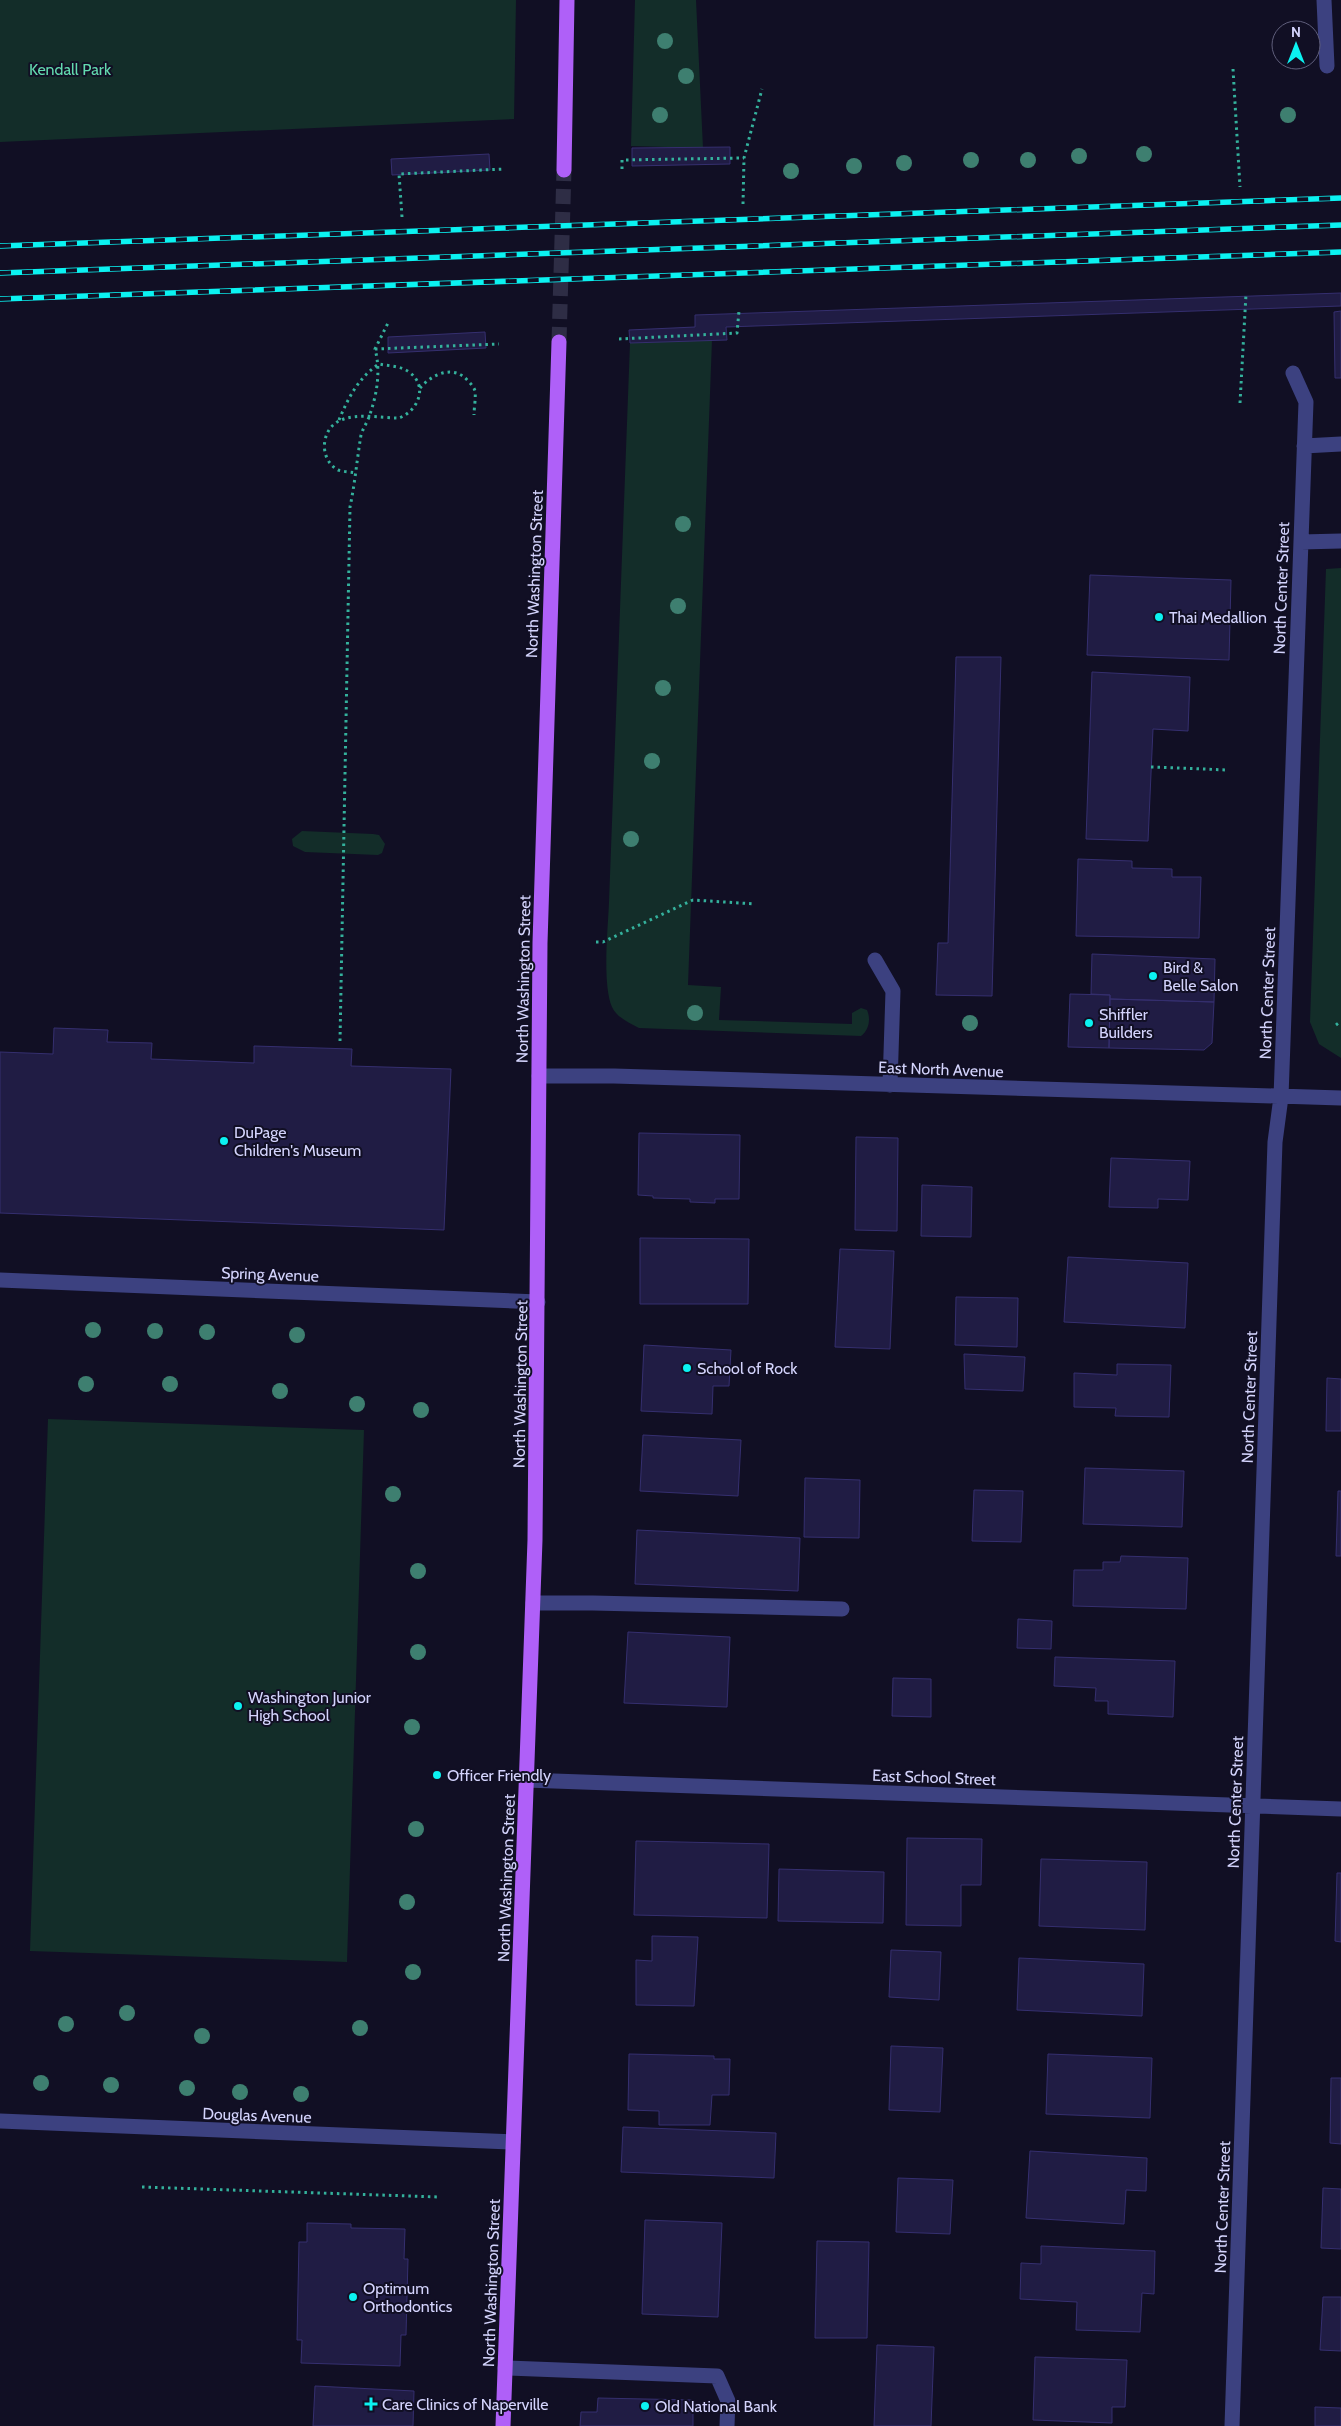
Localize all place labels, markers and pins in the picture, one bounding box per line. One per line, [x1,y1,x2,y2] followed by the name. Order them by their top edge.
[1169,608,1267,627] place label: Thai Medallion
[1153,611,1165,623] marker: Thai Medallion
[1163,958,1239,995] place label: Bird & Belle Salon
[1147,970,1159,982] marker: Bird & Belle Salon
[1099,1005,1153,1042] place label: Shiffler Builders
[1083,1017,1095,1029] marker: Shiffler Builders
[234,1123,361,1160] place label: DuPage Children's Museum
[218,1135,230,1147] marker: DuPage Children's Museum
[697,1359,798,1378] place label: School of Rock
[681,1362,693,1374] marker: School of Rock
[248,1688,372,1725] place label: Washington Junior High School
[232,1700,244,1712] marker: Washington Junior High School
[447,1766,551,1785] place label: Officer Friendly
[431,1769,443,1781] marker: Officer Friendly
[363,2279,453,2316] place label: Optimum Orthodontics
[347,2291,359,2303] marker: Optimum Orthodontics
[382,2395,549,2414] place label: Care Clinics of Naperville
[364,2397,378,2411] marker: Care Clinics of Naperville
[655,2397,778,2416] place label: Old National Bank
[639,2400,651,2412] marker: Old National Bank

